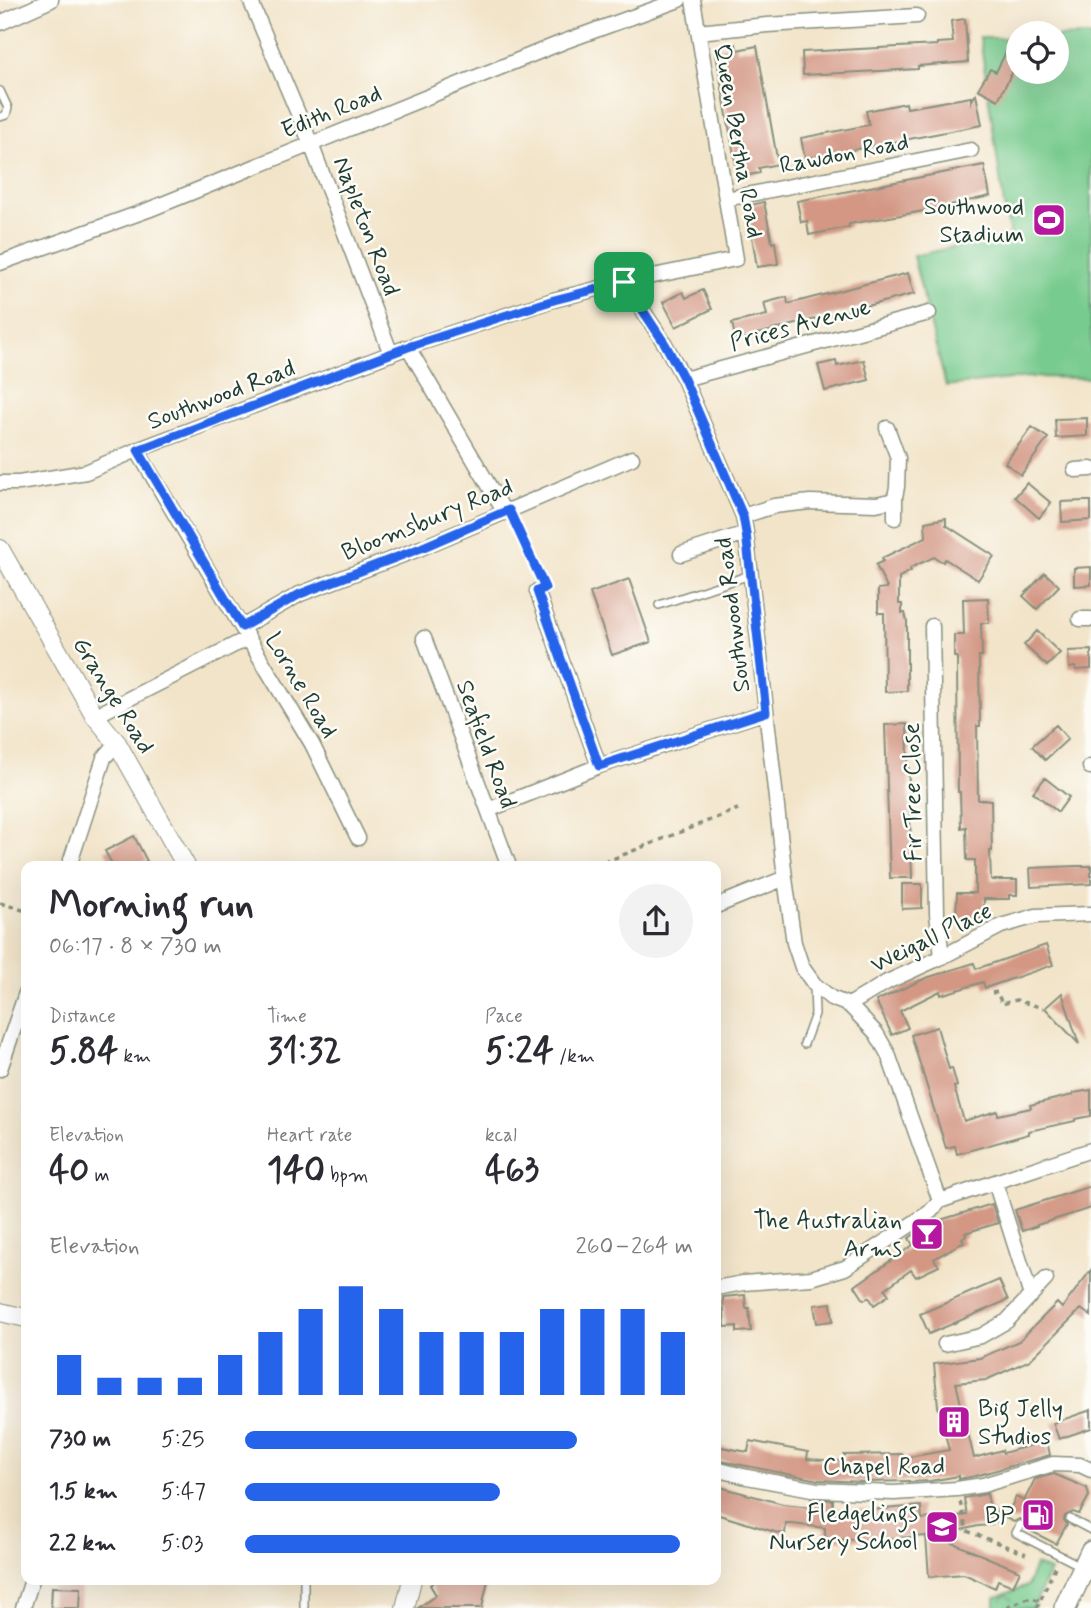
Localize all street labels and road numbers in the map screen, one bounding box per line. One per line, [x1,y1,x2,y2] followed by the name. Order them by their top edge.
[705,42,770,241] street label: Queen Bertha Road
[277,78,386,146] street label: Edith Road
[777,127,911,182] street label: Rawdon Road
[325,153,406,300] street label: Napleton Road
[727,292,874,359] street label: Prices Avenue
[143,353,300,438] street label: Southwood Road
[337,472,518,569] street label: Bloomsbury Road
[709,536,758,694] street label: Southwood Road
[257,627,344,744] street label: Lorne Road
[65,632,161,760] street label: Grange Road
[448,676,523,813] street label: Seafield Road
[897,722,930,862] street label: Fir Tree Close
[866,896,997,981] street label: Weigall Place
[823,1452,945,1483] street label: Chapel Road

